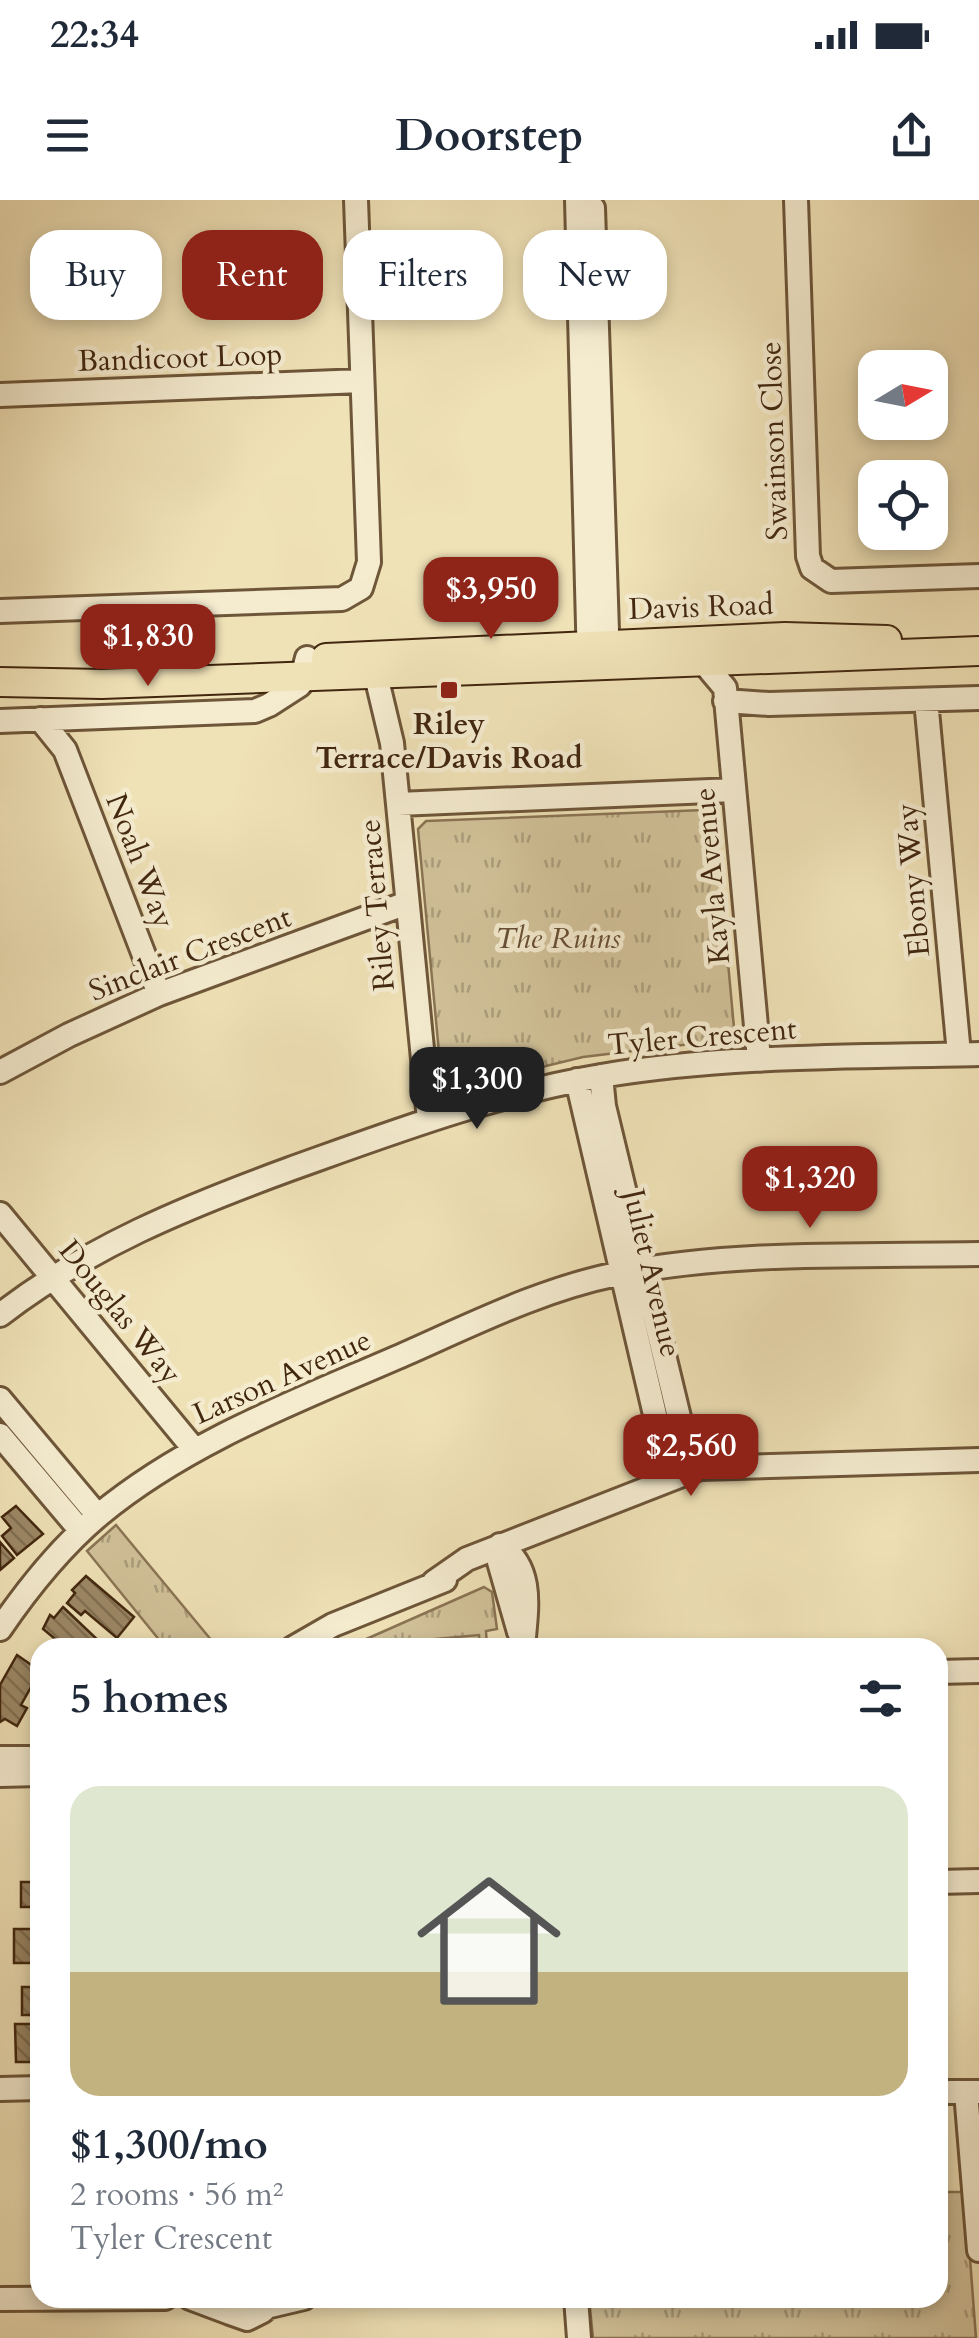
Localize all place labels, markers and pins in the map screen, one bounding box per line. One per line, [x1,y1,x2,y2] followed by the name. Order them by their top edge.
[410,557,572,642] pin: $3,950
[67,604,229,689] pin: $1,830
[438,679,460,701] marker: Riley Terrace/Davis Road
[315,704,583,779] place label: Riley Terrace/Davis Road
[396,1047,558,1132] pin: $1,300
[729,1146,891,1231] pin: $1,320
[610,1414,772,1499] pin: $2,560

